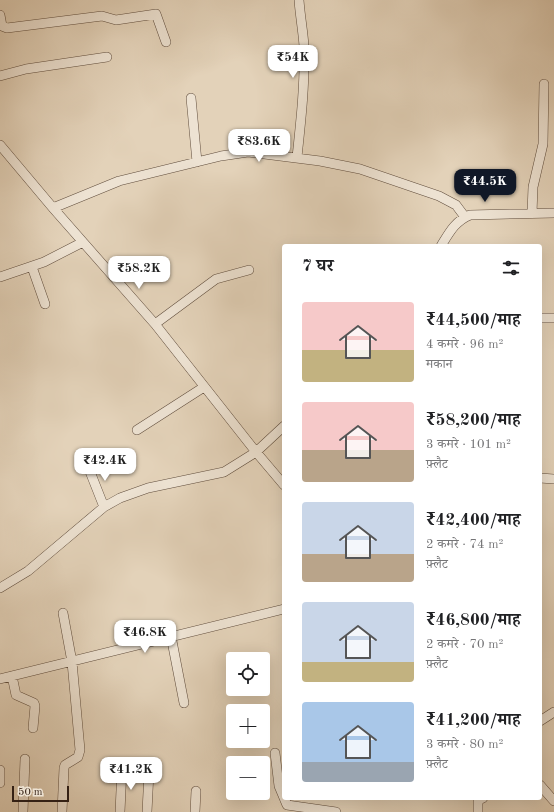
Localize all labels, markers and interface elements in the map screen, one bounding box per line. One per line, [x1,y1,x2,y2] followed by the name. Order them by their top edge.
[269,45,317,79] pin: ₹54K
[277,51,309,64] text: ₹54K
[226,129,292,163] pin: ₹83.6K
[237,135,281,148] text: ₹83.6K
[452,169,518,203] pin: ₹44.5K
[463,175,507,188] text: ₹44.5K
[106,256,172,290] pin: ₹58.2K
[500,257,522,279] icon: filters
[302,258,334,275] text: 7 घर
[117,262,161,275] text: ₹58.2K
[426,312,520,329] text: ₹44,500/माह
[334,318,382,366] icon: home
[426,338,503,351] text: 4 कमरे · 96 m²
[426,358,452,371] text: मकान
[426,412,520,429] text: ₹58,200/माह
[334,418,382,466] icon: home
[426,438,511,451] text: 3 कमरे · 101 m²
[72,448,138,482] pin: ₹42.4K
[83,454,127,467] text: ₹42.4K
[426,458,448,471] text: फ़्लैट
[426,512,520,529] text: ₹42,400/माह
[334,518,382,566] icon: home
[426,538,503,551] text: 2 कमरे · 74 m²
[426,558,448,571] text: फ़्लैट
[426,612,520,629] text: ₹46,800/माह
[334,618,382,666] icon: home
[112,620,178,654] pin: ₹46.8K
[123,626,167,639] text: ₹46.8K
[426,638,503,651] text: 2 कमरे · 70 m²
[226,652,270,800] map controls
[226,652,270,696] button: locate
[426,658,448,671] text: फ़्लैट
[226,704,270,748] button: +
[426,712,520,729] text: ₹41,200/माह
[334,718,382,766] icon: home
[426,738,503,751] text: 3 कमरे · 80 m²
[226,756,270,800] button: −
[98,757,164,791] pin: ₹41.2K
[426,758,448,771] text: फ़्लैट
[109,763,153,776] text: ₹41.2K
[12,784,69,803] scale bar
[18,787,43,798] text: 50 m

